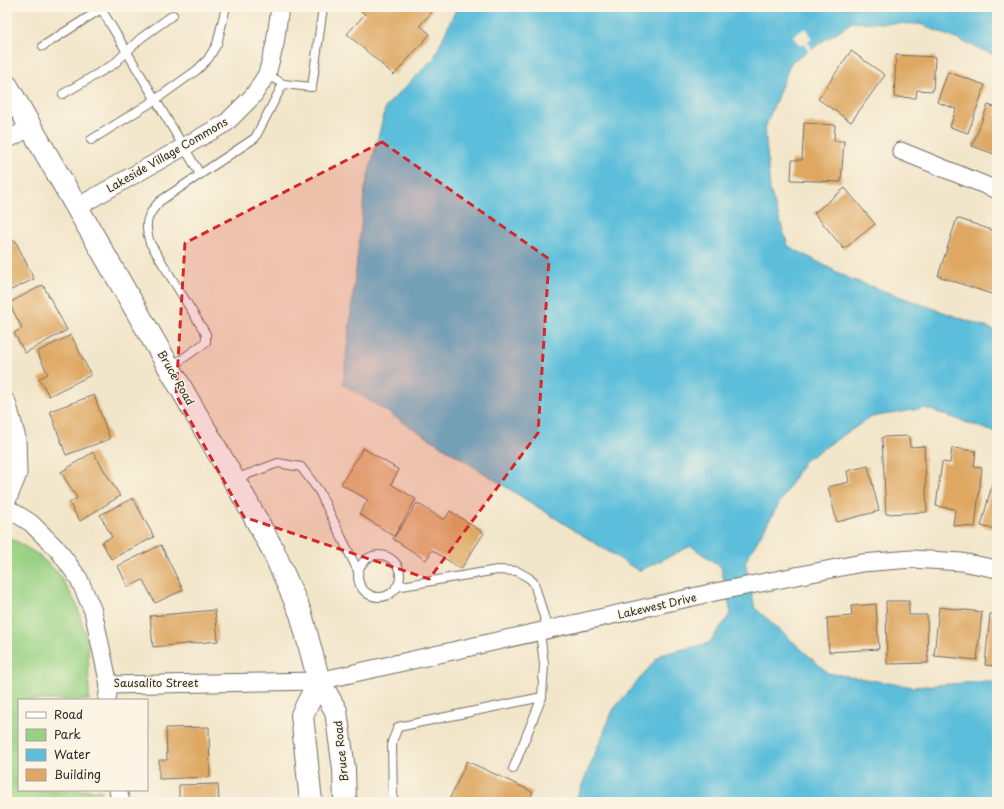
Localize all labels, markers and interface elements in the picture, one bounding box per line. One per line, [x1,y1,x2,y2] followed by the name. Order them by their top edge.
[103,113,231,196] street label: Lakeside Village Commons
[154,347,199,408] street label: Bruce Road
[616,588,698,623] street label: Lakewest Drive
[114,674,199,691] street label: Sausalito Street
[18,699,148,791] legend
[54,705,83,723] text: Road
[329,720,352,782] street label: Bruce Road
[54,725,81,743] text: Park
[54,745,91,763] text: Water
[54,765,101,783] text: Building

